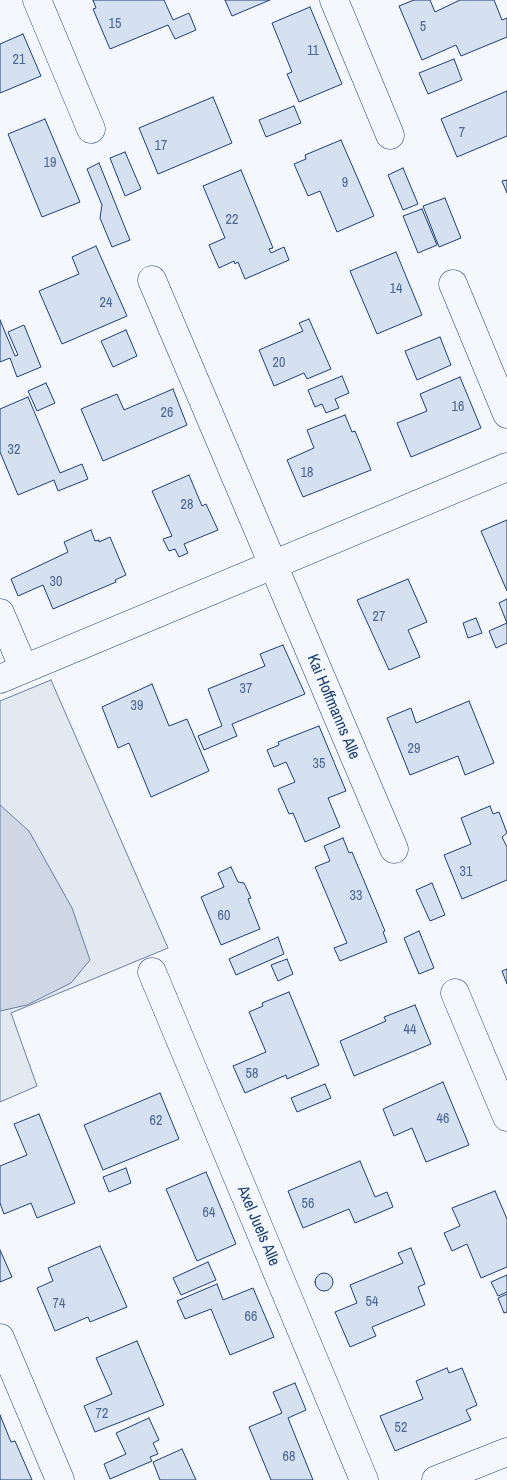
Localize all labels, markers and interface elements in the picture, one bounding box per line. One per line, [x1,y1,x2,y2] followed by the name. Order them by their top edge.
[109,16,121,32] house number: 15
[420,19,426,35] house number: 5
[307,43,319,59] house number: 11
[13,52,25,68] house number: 21
[459,125,465,141] house number: 7
[155,138,167,154] house number: 17
[44,155,56,171] house number: 19
[342,175,348,191] house number: 9
[226,212,238,228] house number: 22
[390,281,402,297] house number: 14
[100,295,112,311] house number: 24
[273,355,285,371] house number: 20
[452,399,464,415] house number: 16
[161,405,173,421] house number: 26
[8,442,20,458] house number: 32
[301,465,313,481] house number: 18
[181,497,193,513] house number: 28
[50,574,62,590] house number: 30
[373,609,385,625] house number: 27
[302,652,364,762] street label: Kai Hoffmanns Alle
[240,681,252,697] house number: 37
[131,698,143,714] house number: 39
[408,741,420,757] house number: 29
[313,756,325,772] house number: 35
[460,864,472,880] house number: 31
[350,888,362,904] house number: 33
[218,908,230,924] house number: 60
[404,1022,416,1038] house number: 44
[246,1066,258,1082] house number: 58
[437,1111,449,1127] house number: 46
[150,1113,162,1129] house number: 62
[232,1183,284,1269] street label: Axel Juels Alle
[302,1196,314,1212] house number: 56
[203,1205,215,1221] house number: 64
[366,1294,378,1310] house number: 54
[53,1296,65,1312] house number: 74
[245,1309,257,1325] house number: 66
[96,1406,108,1422] house number: 72
[395,1420,407,1436] house number: 52
[283,1449,295,1465] house number: 68

